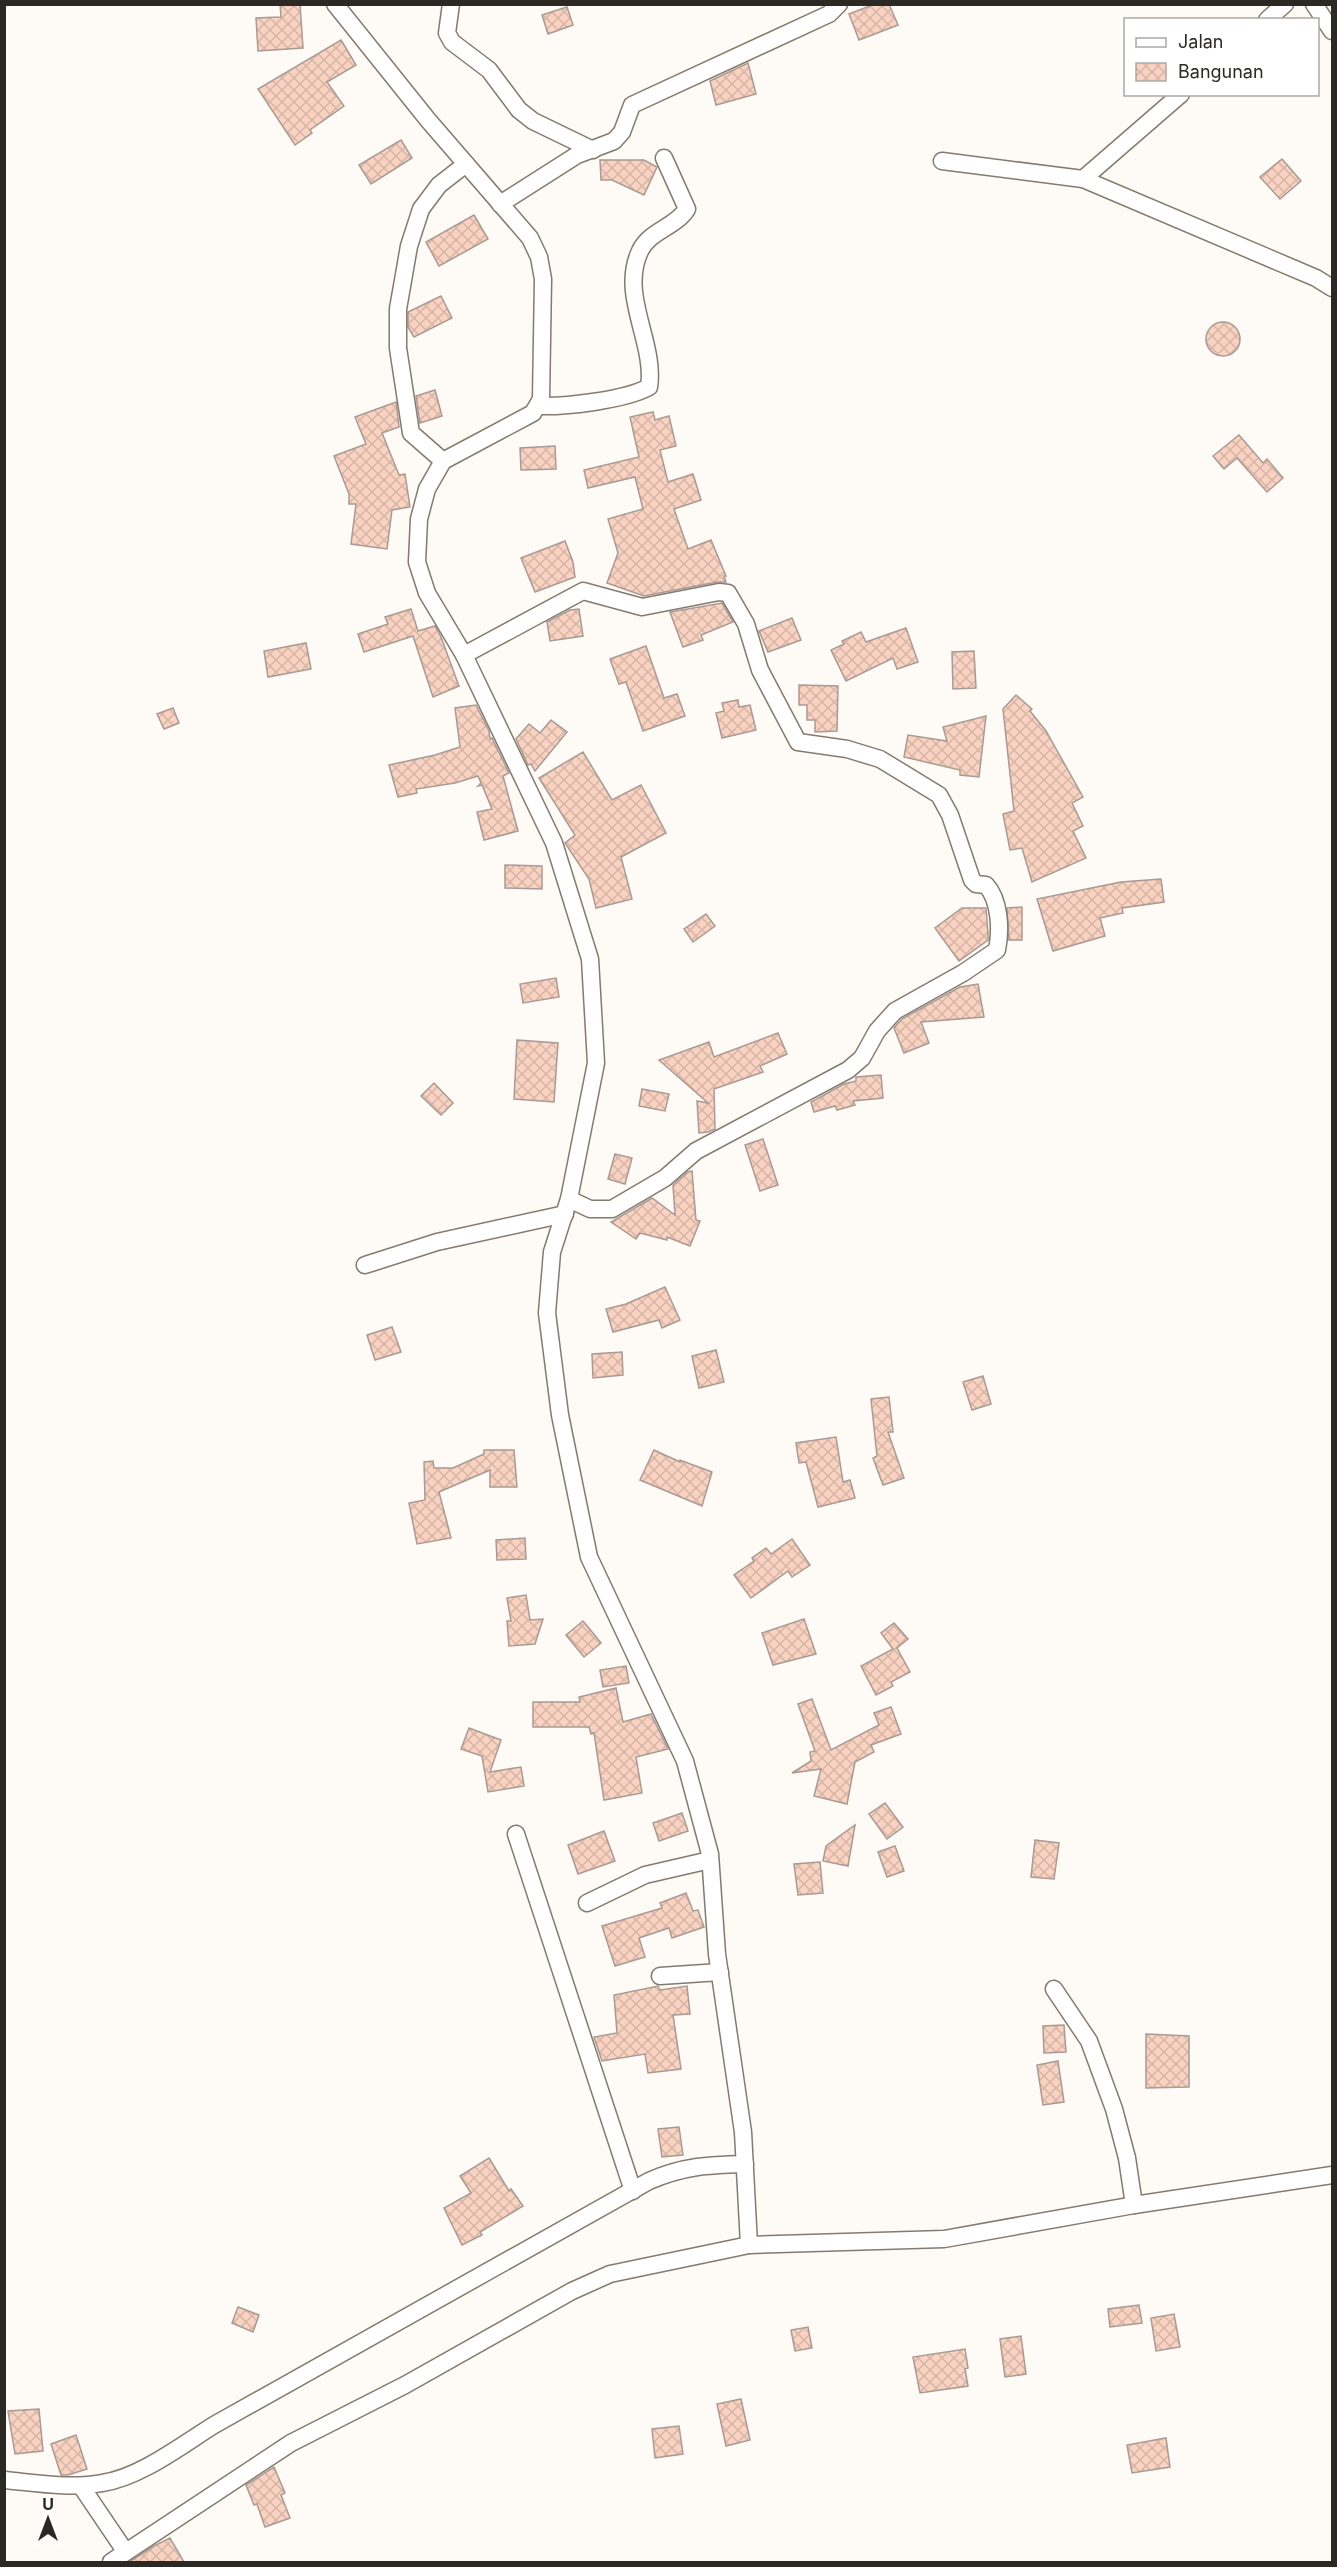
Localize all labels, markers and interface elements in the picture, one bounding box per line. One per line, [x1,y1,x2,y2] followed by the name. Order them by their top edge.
[1124,18,1319,96] legend
[1178,31,1223,52] text: Jalan
[1178,61,1264,82] text: Bangunan
[18,2489,78,2549] north arrow
[42,2494,54,2514] text: U

